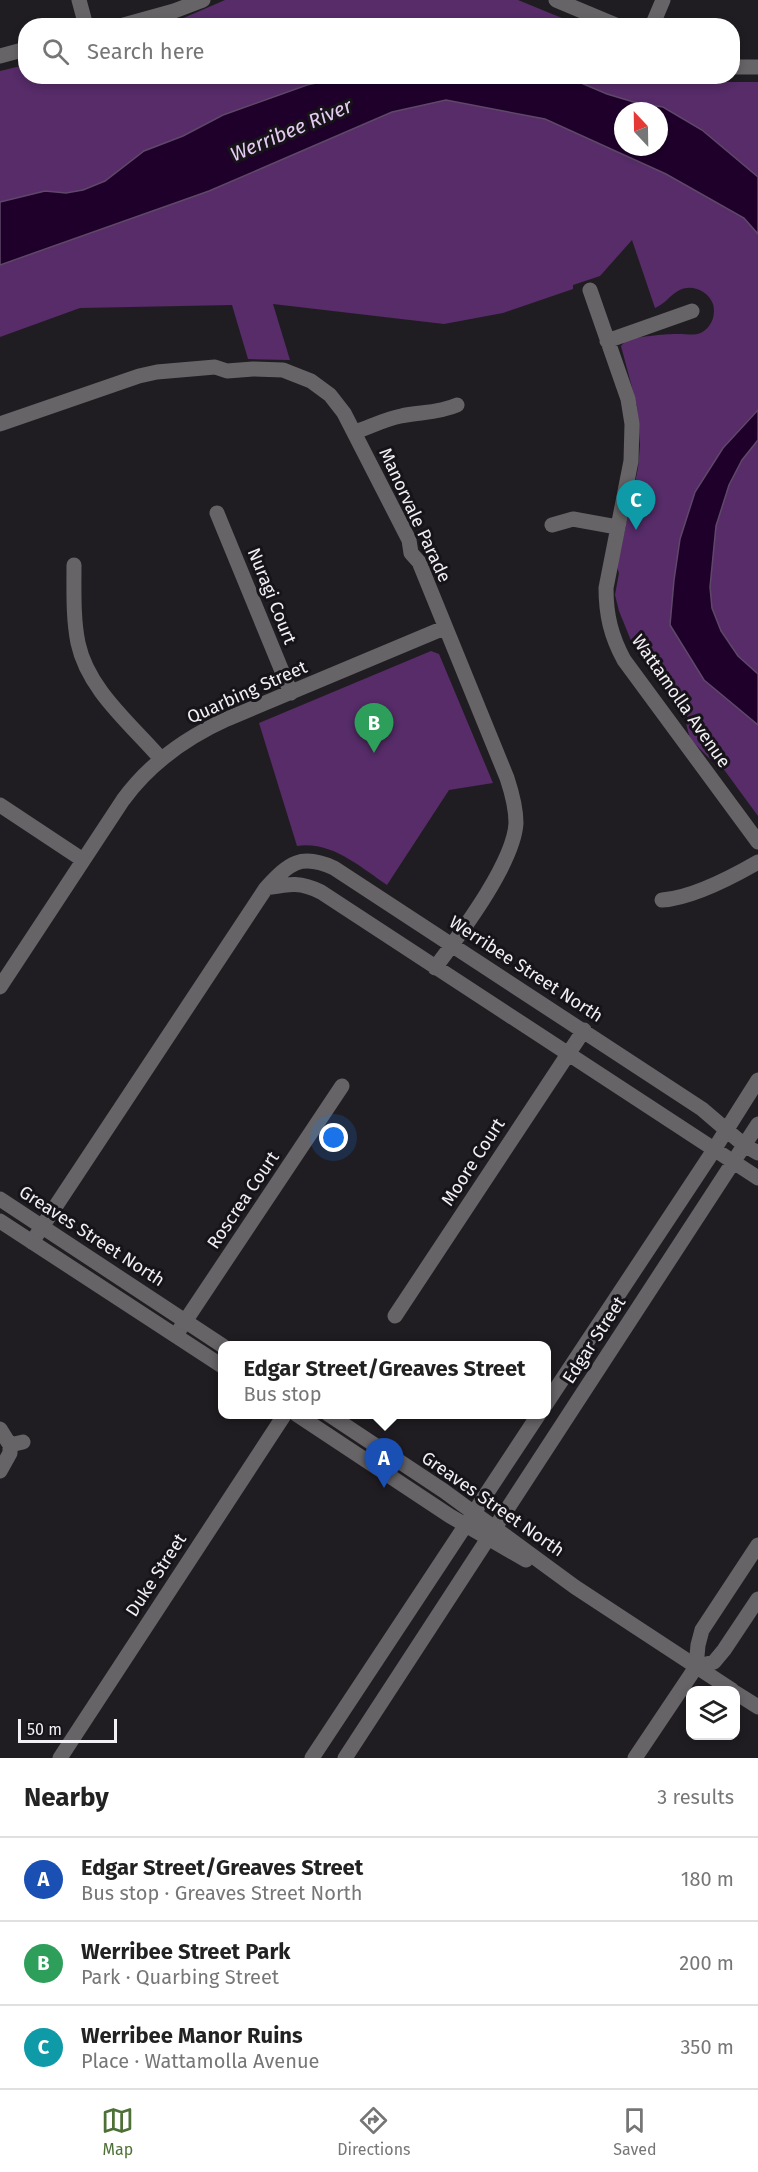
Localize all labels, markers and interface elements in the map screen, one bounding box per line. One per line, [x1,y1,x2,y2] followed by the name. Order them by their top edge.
[18,18,740,84] search box
[39,35,72,68] icon: search
[87,38,205,65] text: Search here
[227,93,357,166] water label: Werribee River
[614,102,668,156] north arrow
[374,444,456,586] street label: Manorvale Parade
[616,480,656,530] pin: C
[243,545,302,648] street label: Nuragi Court
[627,630,735,772] street label: Wattamolla Avenue
[184,656,311,728] street label: Quarbing Street
[354,704,394,753] pin: B
[445,911,607,1027] street label: Werribee Street North
[436,1114,510,1210] street label: Moore Court
[319,1123,348,1152] your location
[202,1147,284,1253] street label: Roscrea Court
[15,1181,169,1291] street label: Greaves Street North
[558,1292,631,1388] street label: Edgar Street
[218,1341,551,1419] popup
[243,1355,526,1382] text: Edgar Street/Greaves Street
[243,1382,322,1406] text: Bus stop
[364,1438,404,1488] pin: A
[417,1446,569,1562] street label: Greaves Street North
[121,1529,191,1621] street label: Duke Street
[686,1686,740,1740] map controls
[686,1686,740,1740] button: layers
[18,1716,117,1744] scale bar
[27,1720,62,1739] text: 50 m
[24,1782,109,1813] text: Nearby
[657,1785,734,1809] text: 3 results
[81,1854,363,1881] text: Edgar Street/Greaves Street
[38,1867,49,1891] text: A
[681,1867,734,1891] text: 180 m
[81,1881,363,1905] text: Bus stop · Greaves Street North
[81,1938,290,1965] text: Werribee Street Park
[37,1951,50,1975] text: B
[679,1951,734,1975] text: 200 m
[81,1965,279,1989] text: Park · Quarbing Street
[81,2022,303,2049] text: Werribee Manor Ruins
[38,2035,49,2059] text: C
[680,2035,734,2059] text: 350 m
[81,2049,320,2073] text: Place · Wattamolla Avenue
[101,2104,134,2159] tab: Map
[337,2104,411,2159] tab: Directions
[613,2104,657,2159] tab: Saved

